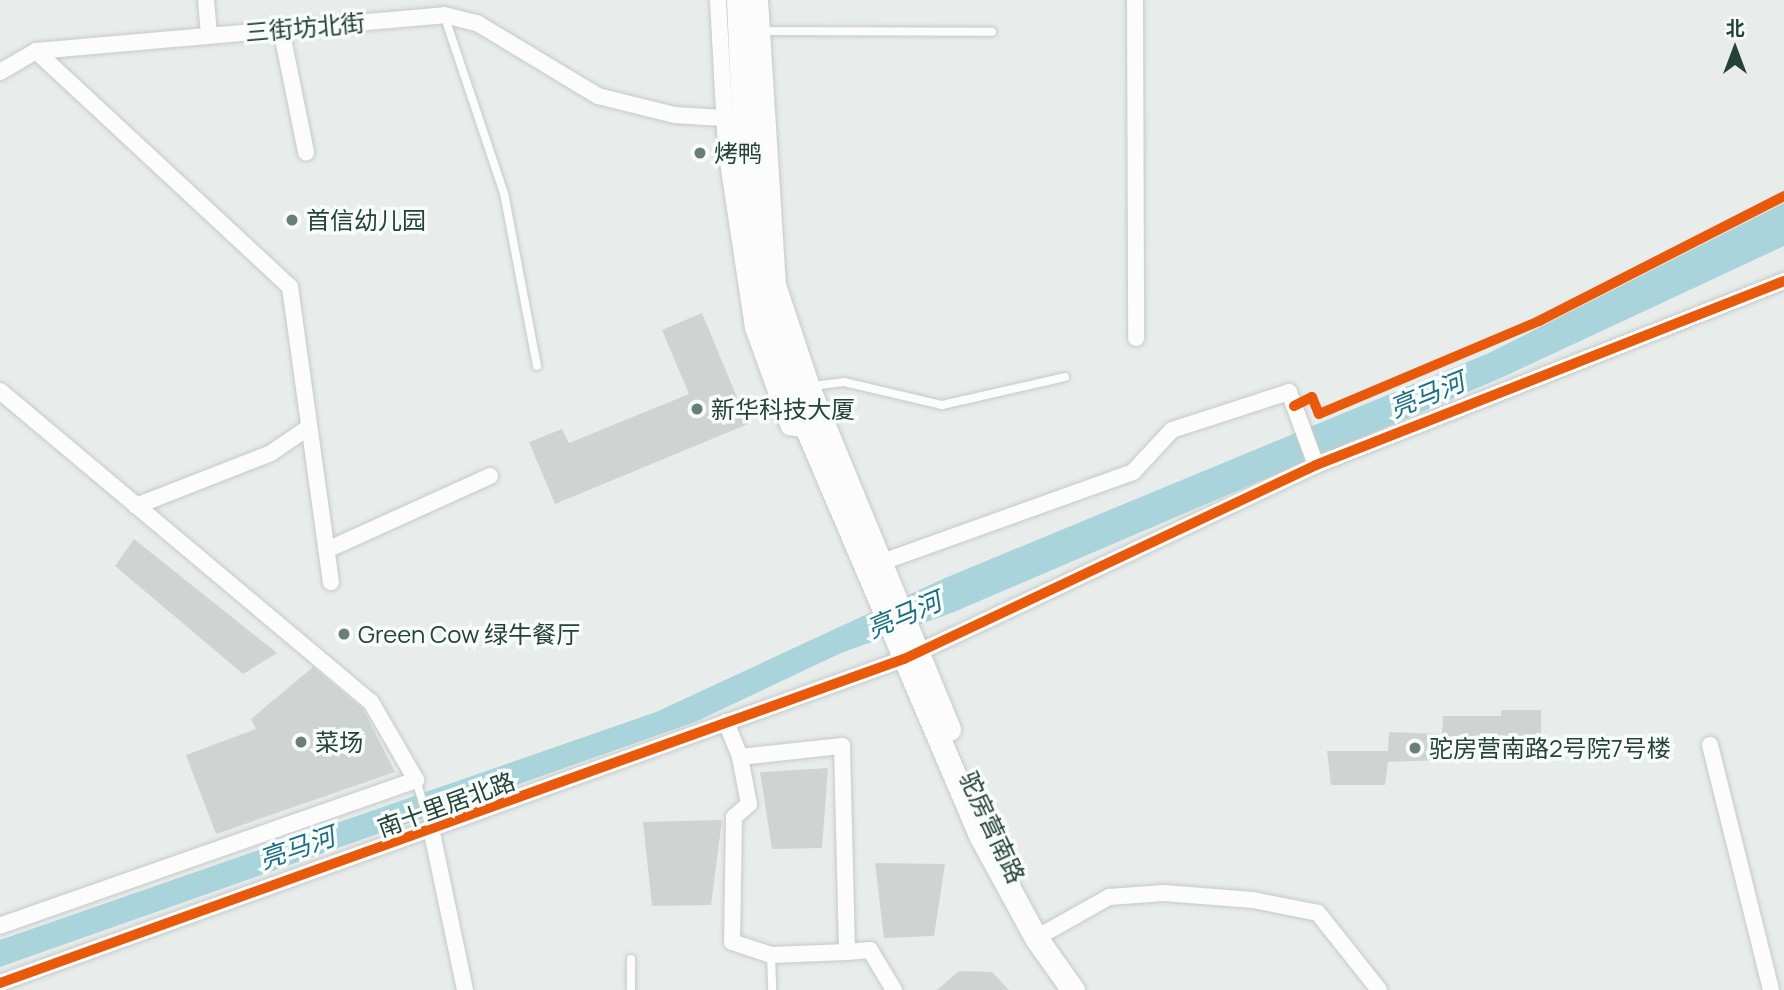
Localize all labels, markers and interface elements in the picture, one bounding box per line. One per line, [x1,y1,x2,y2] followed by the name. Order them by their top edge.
[244,7,366,47] street label: 三街坊北街
[1700,14,1770,84] north arrow
[1725,15,1745,41] text: 北
[714,139,762,167] place label: 烤鸭
[692,145,708,161] marker: 烤鸭
[306,206,426,234] place label: 首信幼儿园
[284,212,300,228] marker: 首信幼儿园
[1385,366,1469,424] water label: 亮马河
[711,395,855,423] place label: 新华科技大厦
[689,401,705,417] marker: 新华科技大厦
[862,585,946,645] water label: 亮马河
[358,620,580,648] place label: Green Cow 绿牛餐厅
[336,626,352,642] marker: Green Cow 绿牛餐厅
[315,728,363,756] place label: 菜场
[293,734,309,750] marker: 菜场
[1429,734,1671,762] place label: 驼房营南路2号院7号楼
[1407,740,1423,756] marker: 驼房营南路2号院7号楼
[373,766,519,842] street label: 南十里居北路
[955,767,1031,887] street label: 驼房营南路
[255,821,339,875] water label: 亮马河

